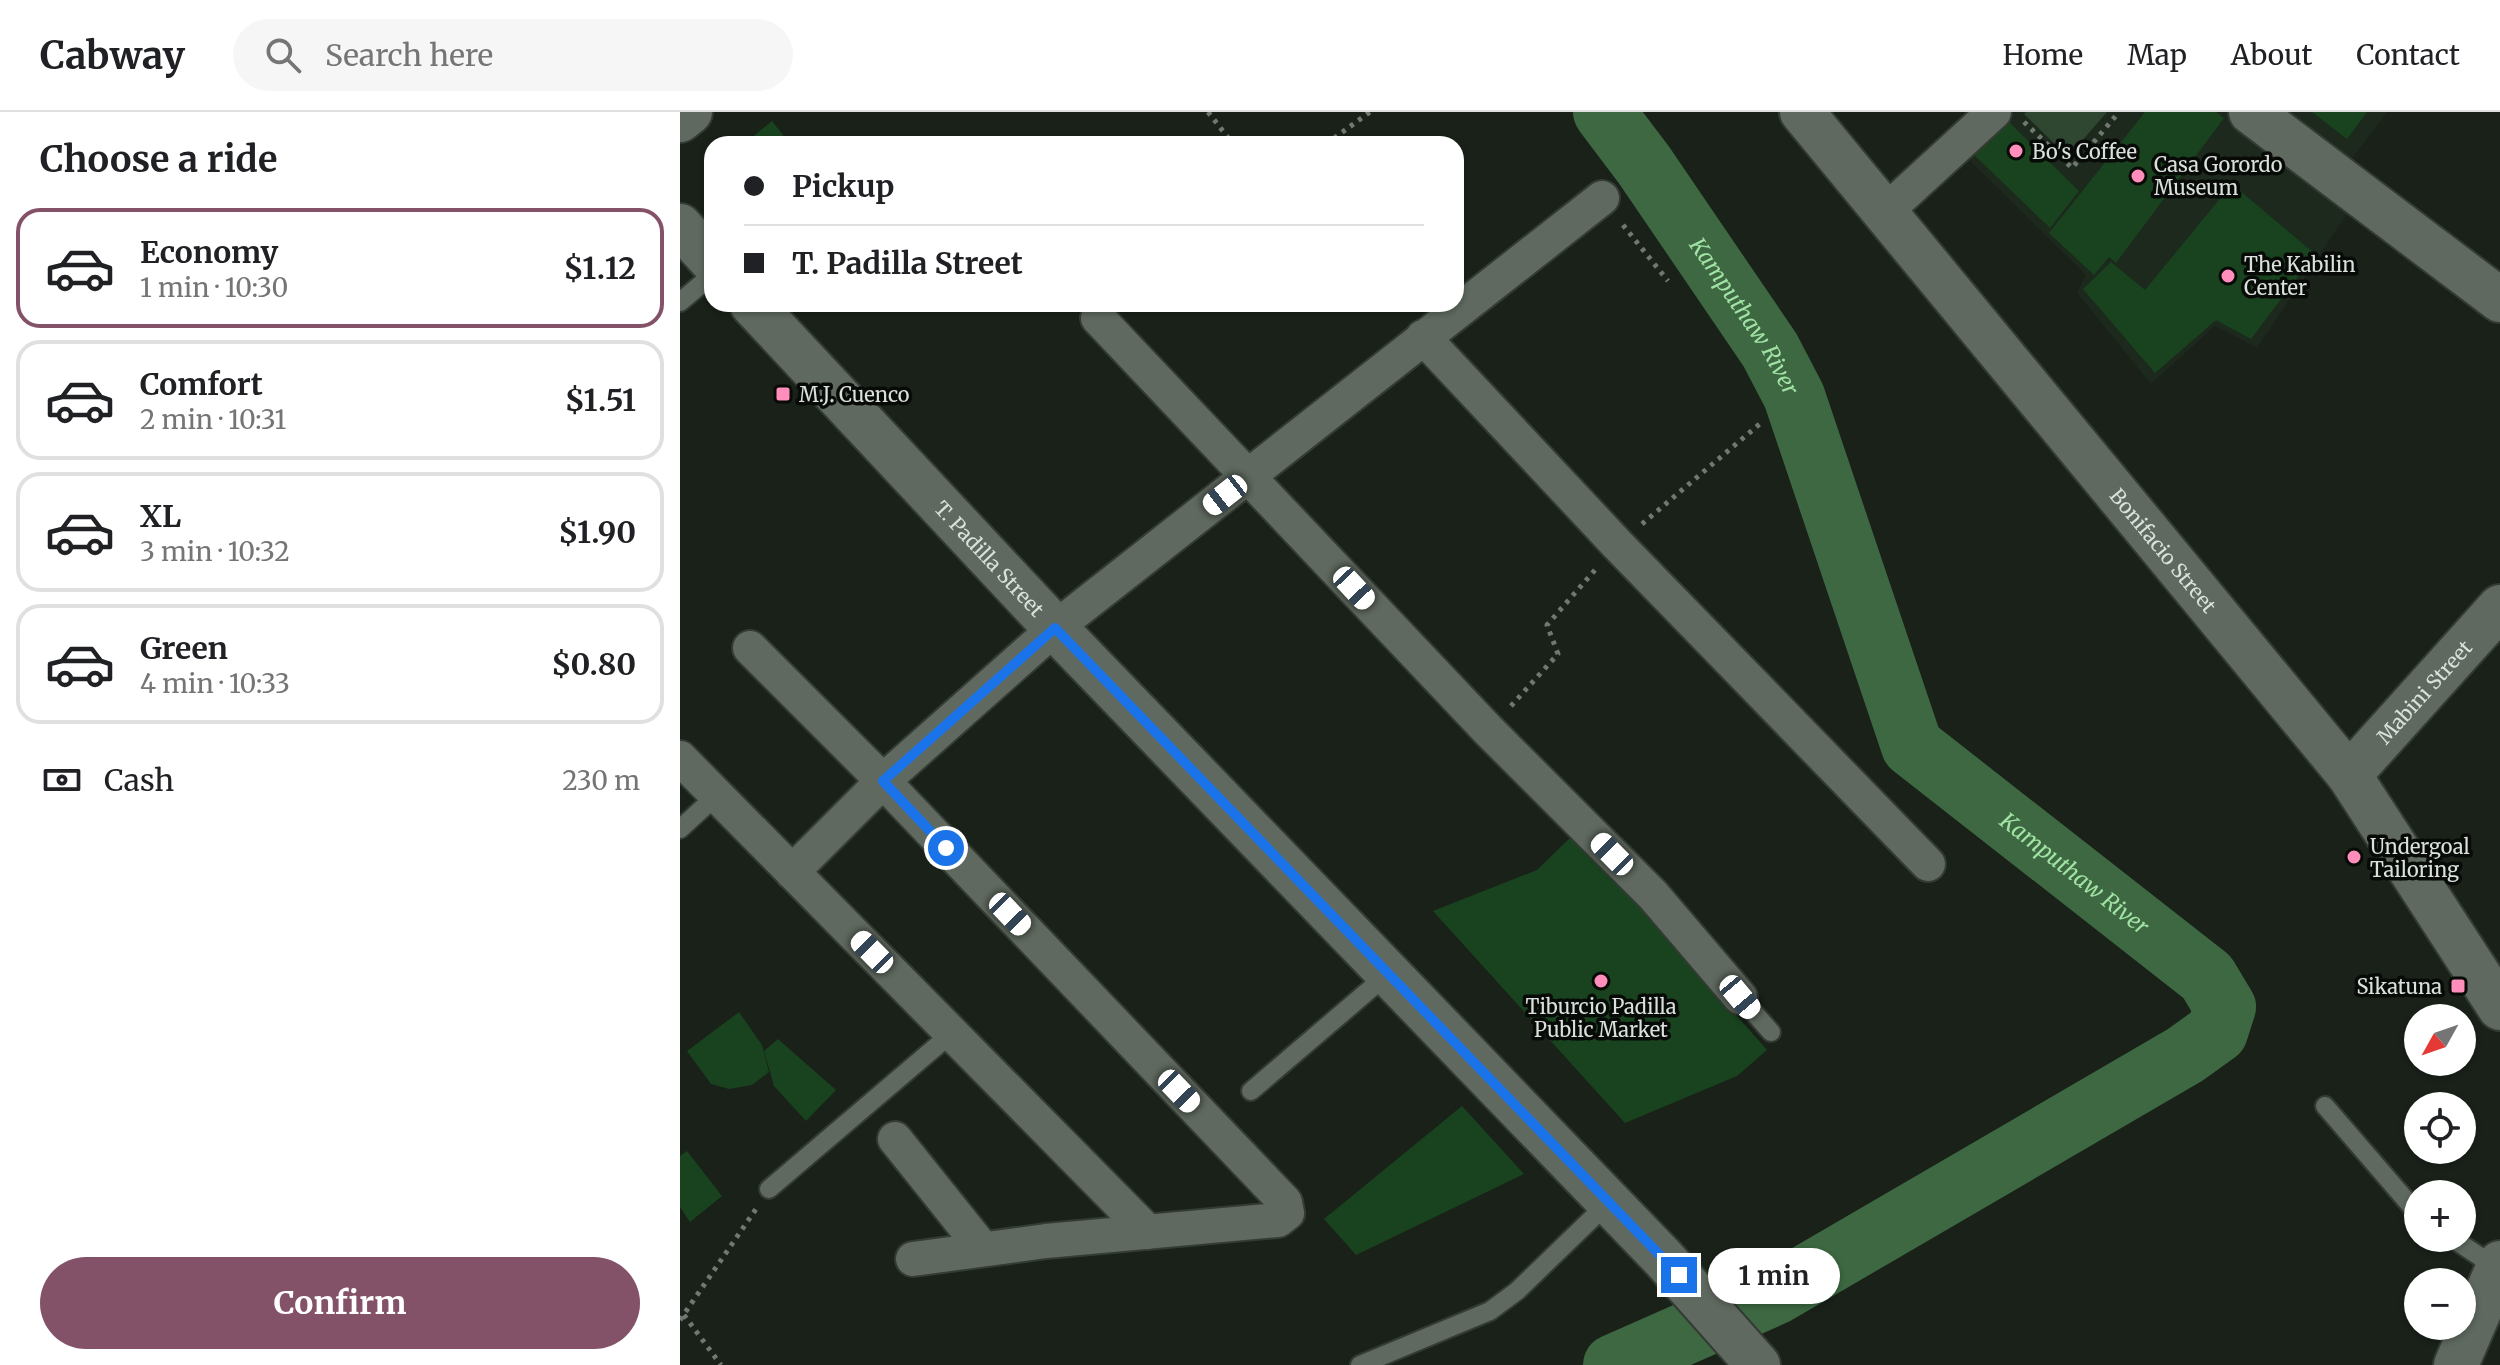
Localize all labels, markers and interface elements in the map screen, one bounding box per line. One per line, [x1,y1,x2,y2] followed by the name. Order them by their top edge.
[233,19,793,91] search box
[40,32,185,79] text: Cabway
[261,33,305,77] icon: search
[325,36,493,74] text: Search here
[2002,37,2083,73] text: Home
[2127,37,2187,73] text: Map
[2231,37,2312,73] text: About
[2356,37,2460,73] text: Contact
[40,137,277,182] text: Choose a ride
[2032,139,2137,164] place label: Bo's Coffee
[2007,142,2025,160] marker: Bo's Coffee
[2154,152,2283,200] place label: Casa Gorordo Museum
[792,167,894,205] text: Pickup
[2129,167,2147,185] marker: Casa Gorordo Museum
[44,232,116,304] icon: car
[1683,232,1805,400] water label: Kamputhaw River
[140,233,278,271] text: Economy
[792,244,1023,282] text: T. Padilla Street
[564,249,636,287] text: $1.12
[2244,252,2356,300] place label: The Kabilin Center
[2219,267,2237,285] marker: The Kabilin Center
[140,271,288,304] text: 1 min · 10:30
[44,364,116,436] icon: car
[140,365,263,403] text: Comfort
[565,381,636,419] text: $1.51
[799,382,910,407] place label: M.J. Cuenco
[774,385,792,403] marker: M.J. Cuenco
[140,403,286,436] text: 2 min · 10:31
[1199,471,1251,519] car
[2105,483,2222,618] street label: Bonifacio Street
[930,495,1050,621] street label: T. Padilla Street
[44,496,116,568] icon: car
[140,497,181,535] text: XL
[558,513,636,551] text: $1.90
[140,535,290,568] text: 3 min · 10:32
[1329,562,1379,614] car
[44,628,116,700] icon: car
[140,629,228,667] text: Green
[2371,635,2477,749] street label: Mabini Street
[551,645,636,683] text: $0.80
[140,667,290,700] text: 4 min · 10:33
[40,758,84,802] icon: cash
[104,761,174,799] text: Cash
[562,764,640,797] text: 230 m
[1994,806,2155,941] water label: Kamputhaw River
[1587,829,1637,879] car
[928,830,964,866] route start
[2370,834,2470,882] place label: Undergoal Tailoring
[2345,848,2363,866] marker: Undergoal Tailoring
[985,888,1035,940] car
[847,927,897,977] car
[1715,971,1765,1023] car
[1592,972,1610,990] marker: Tiburcio Padilla Public Market
[2356,974,2442,999] place label: Sikatuna
[2449,977,2467,995] marker: Sikatuna
[1526,994,1677,1042] place label: Tiburcio Padilla Public Market
[2404,1004,2476,1076] north arrow
[2404,1004,2476,1340] map controls
[1154,1065,1204,1117] car
[2404,1092,2476,1164] button: locate
[2404,1180,2476,1252] button: +
[1707,1247,1839,1303] callout: 1 min
[40,1257,640,1349] button: Confirm
[1661,1257,1697,1293] route end
[1739,1259,1809,1292] text: 1 min
[2404,1268,2476,1340] button: −

